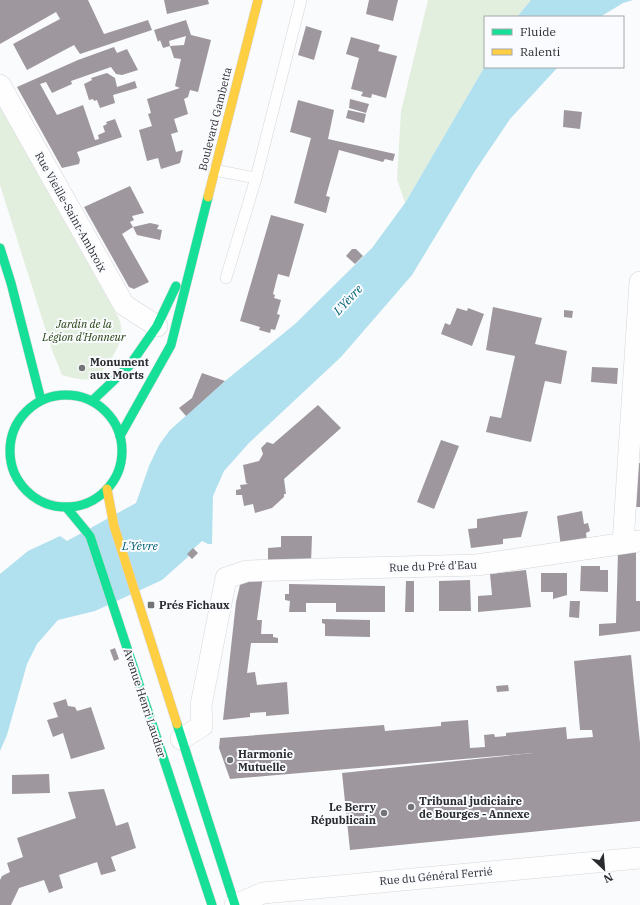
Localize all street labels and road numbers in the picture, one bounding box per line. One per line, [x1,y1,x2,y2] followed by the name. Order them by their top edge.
[195,66,235,172] street label: Boulevard Gambetta
[32,149,110,275] street label: Rue Vieille-Saint-Ambroix
[389,557,477,575] street label: Rue du Pré d'Eau
[121,647,169,759] street label: Avenue Henri Laudier
[379,864,493,888] street label: Rue du Général Ferrié

